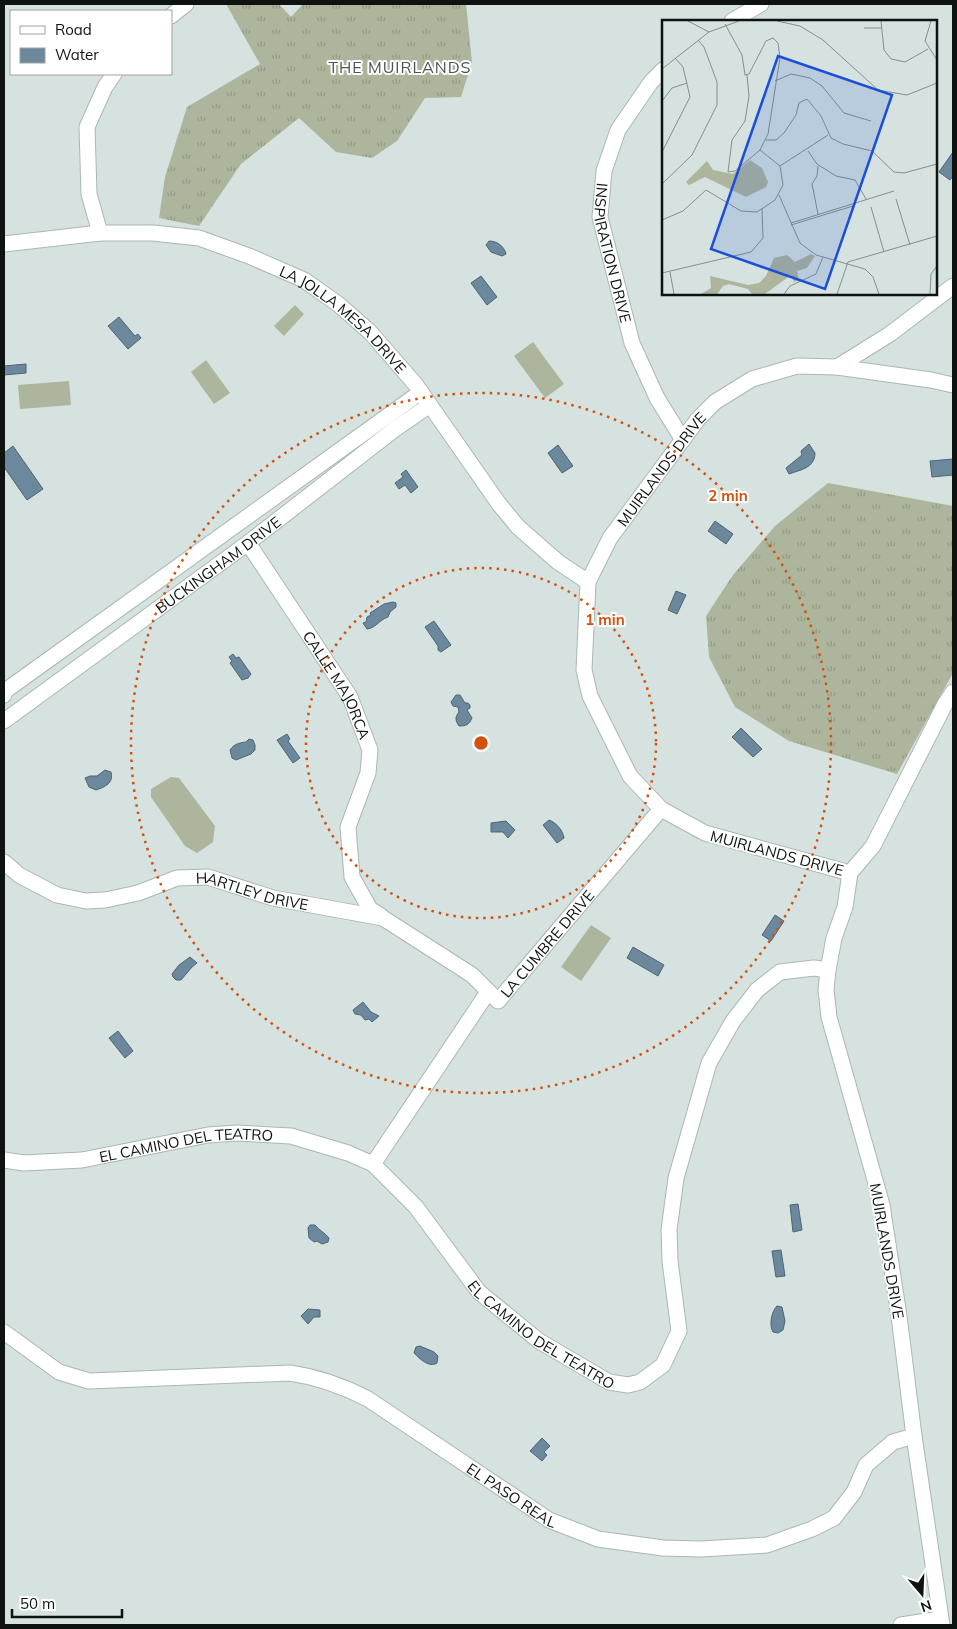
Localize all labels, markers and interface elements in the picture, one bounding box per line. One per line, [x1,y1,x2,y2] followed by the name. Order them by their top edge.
[10,10,172,75] legend
[55,20,92,39] text: Road
[662,20,937,295] inset map
[55,45,99,64] text: Water
[328,57,472,77] district label: THE MUIRLANDS
[591,182,636,325] street label: INSPIRATION DRIVE
[277,261,411,377] street label: LA JOLLA MESA DRIVE
[613,407,710,530] street label: MUIRLANDS DRIVE
[708,486,748,505] text: 2 min
[151,512,284,617] street label: BUCKINGHAM DRIVE
[585,610,625,629] text: 1 min
[299,627,375,742] street label: CALLE MAJORCA
[472,734,490,752] centre of rings
[708,826,846,880] street label: MUIRLANDS DRIVE
[196,868,310,914] street label: HARTLEY DRIVE
[496,886,598,1001] street label: LA CUMBRE DRIVE
[97,1123,274,1166] street label: EL CAMINO DEL TEATRO
[866,1182,908,1320] street label: MUIRLANDS DRIVE
[464,1276,618,1393] street label: EL CAMINO DEL TEATRO
[463,1458,559,1531] street label: EL PASO REAL
[897,1569,947,1619] north arrow
[12,1586,122,1618] scale bar
[20,1594,55,1613] text: 50 m
[918,1596,934,1617] text: N

